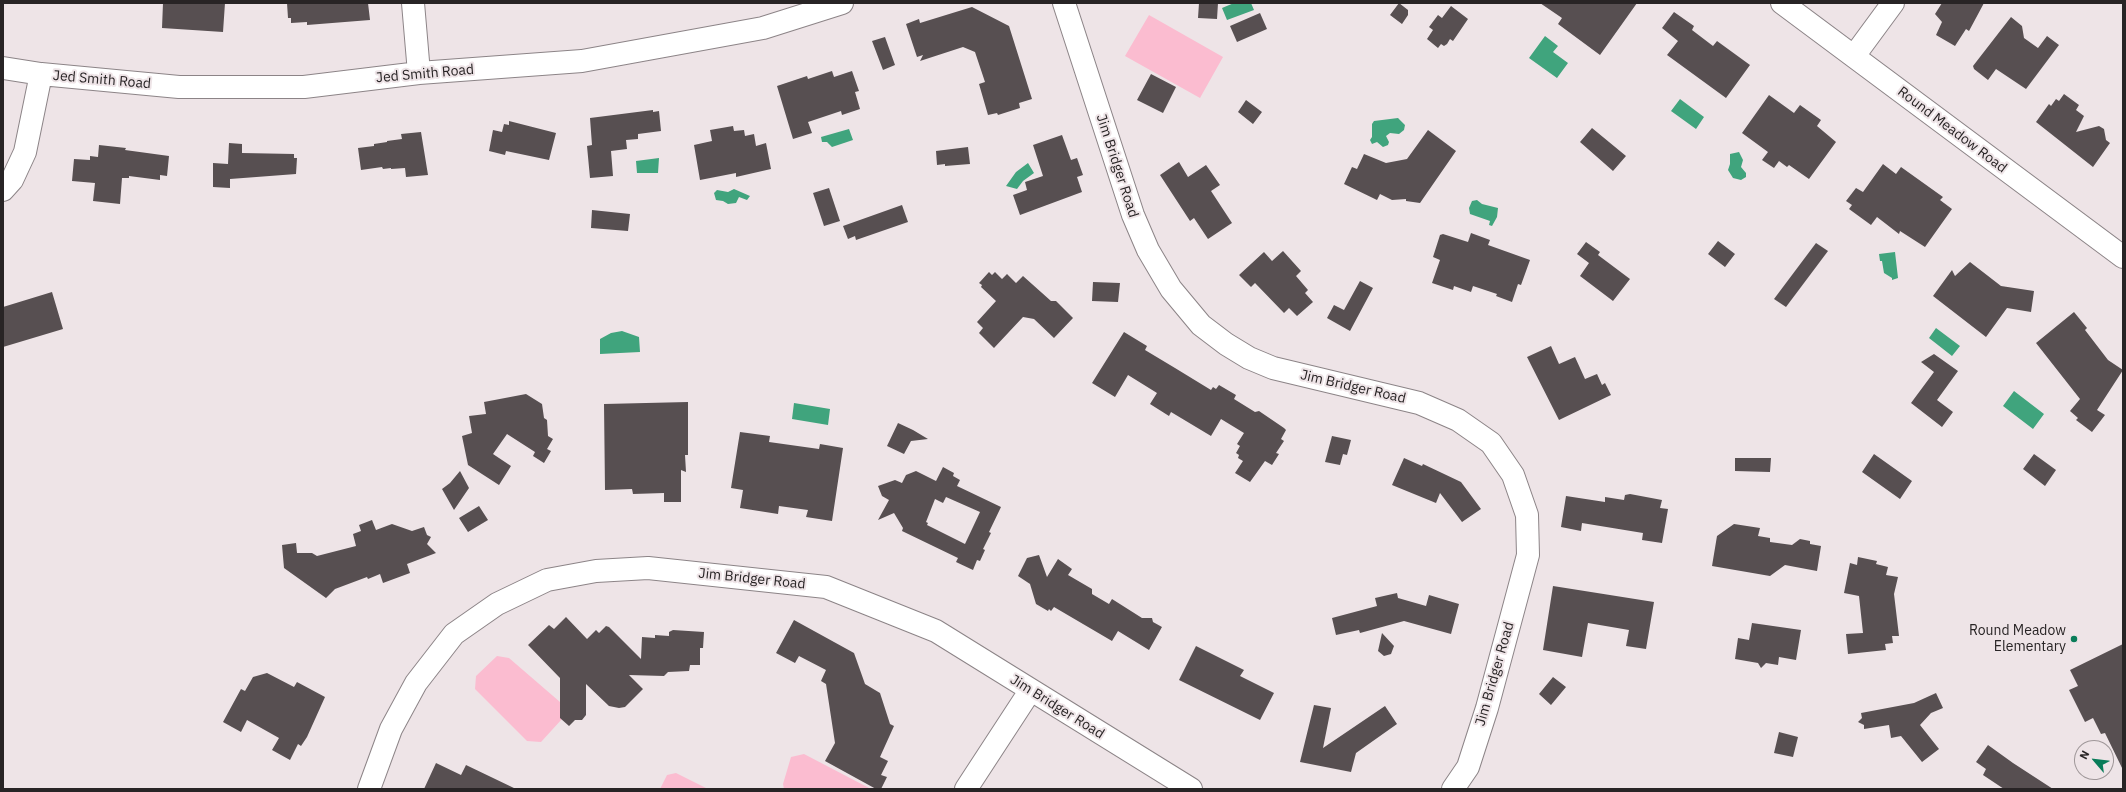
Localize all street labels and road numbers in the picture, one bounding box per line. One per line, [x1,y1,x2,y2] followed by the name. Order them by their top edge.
[375,61,475,87] street label: Jed Smith Road
[52,67,152,93] street label: Jed Smith Road
[1894,83,2010,177] street label: Round Meadow Road
[1092,112,1142,220] street label: Jim Bridger Road
[1299,367,1407,407] street label: Jim Bridger Road
[698,565,806,593] street label: Jim Bridger Road
[1472,620,1518,728] street label: Jim Bridger Road
[1007,671,1107,743] street label: Jim Bridger Road

